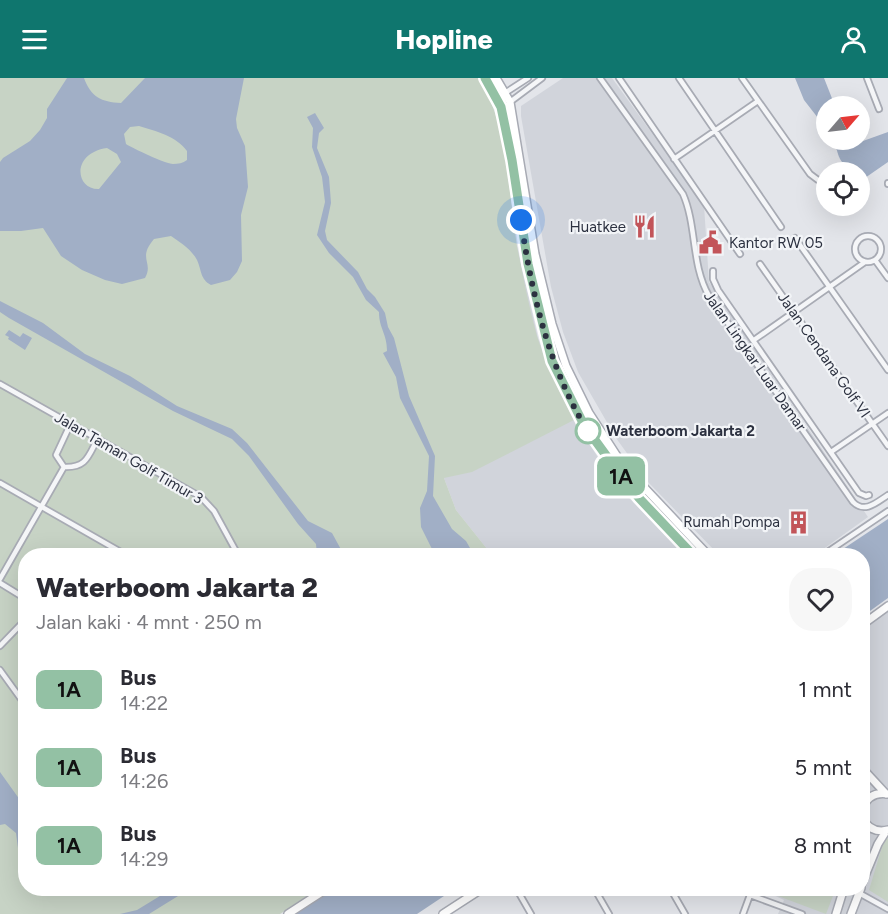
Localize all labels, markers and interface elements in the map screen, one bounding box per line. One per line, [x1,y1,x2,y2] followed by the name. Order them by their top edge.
[18,23,51,56] icon: menu
[395,23,493,56] text: Hopline
[837,23,870,56] icon: person
[816,96,870,150] north arrow
[816,96,870,216] map controls
[816,162,870,216] button: locate
[506,205,536,235] your location
[631,214,657,240] restaurant icon: Huatkee
[570,218,626,236] place label: Huatkee
[698,230,724,256] public building icon: Kantor RW 05
[729,234,823,252] place label: Kantor RW 05
[700,288,810,434] street label: Jalan Lingkar Luar Damar
[774,289,874,421] street label: Jalan Cendana Golf VI
[52,408,206,508] street label: Jalan Taman Golf Timur 3
[575,418,601,444] marker: Waterboom Jakarta 2
[606,422,755,440] place label: Waterboom Jakarta 2
[594,456,648,496] line badge: 1A
[609,464,633,489] text: 1A
[785,509,811,535] building icon: Rumah Pompa
[683,513,780,531] place label: Rumah Pompa
[789,568,852,631] button: heart
[36,570,318,604] text: Waterboom Jakarta 2
[36,610,262,634] text: Jalan kaki · 4 mnt · 250 m
[120,664,156,691] text: Bus
[798,676,852,703] text: 1 mnt
[57,677,81,702] text: 1A
[120,691,168,715] text: 14:22
[120,742,156,769] text: Bus
[795,754,852,781] text: 5 mnt
[57,755,81,780] text: 1A
[120,769,168,793] text: 14:26
[120,820,156,847] text: Bus
[794,832,852,859] text: 8 mnt
[57,833,81,858] text: 1A
[120,847,168,871] text: 14:29

